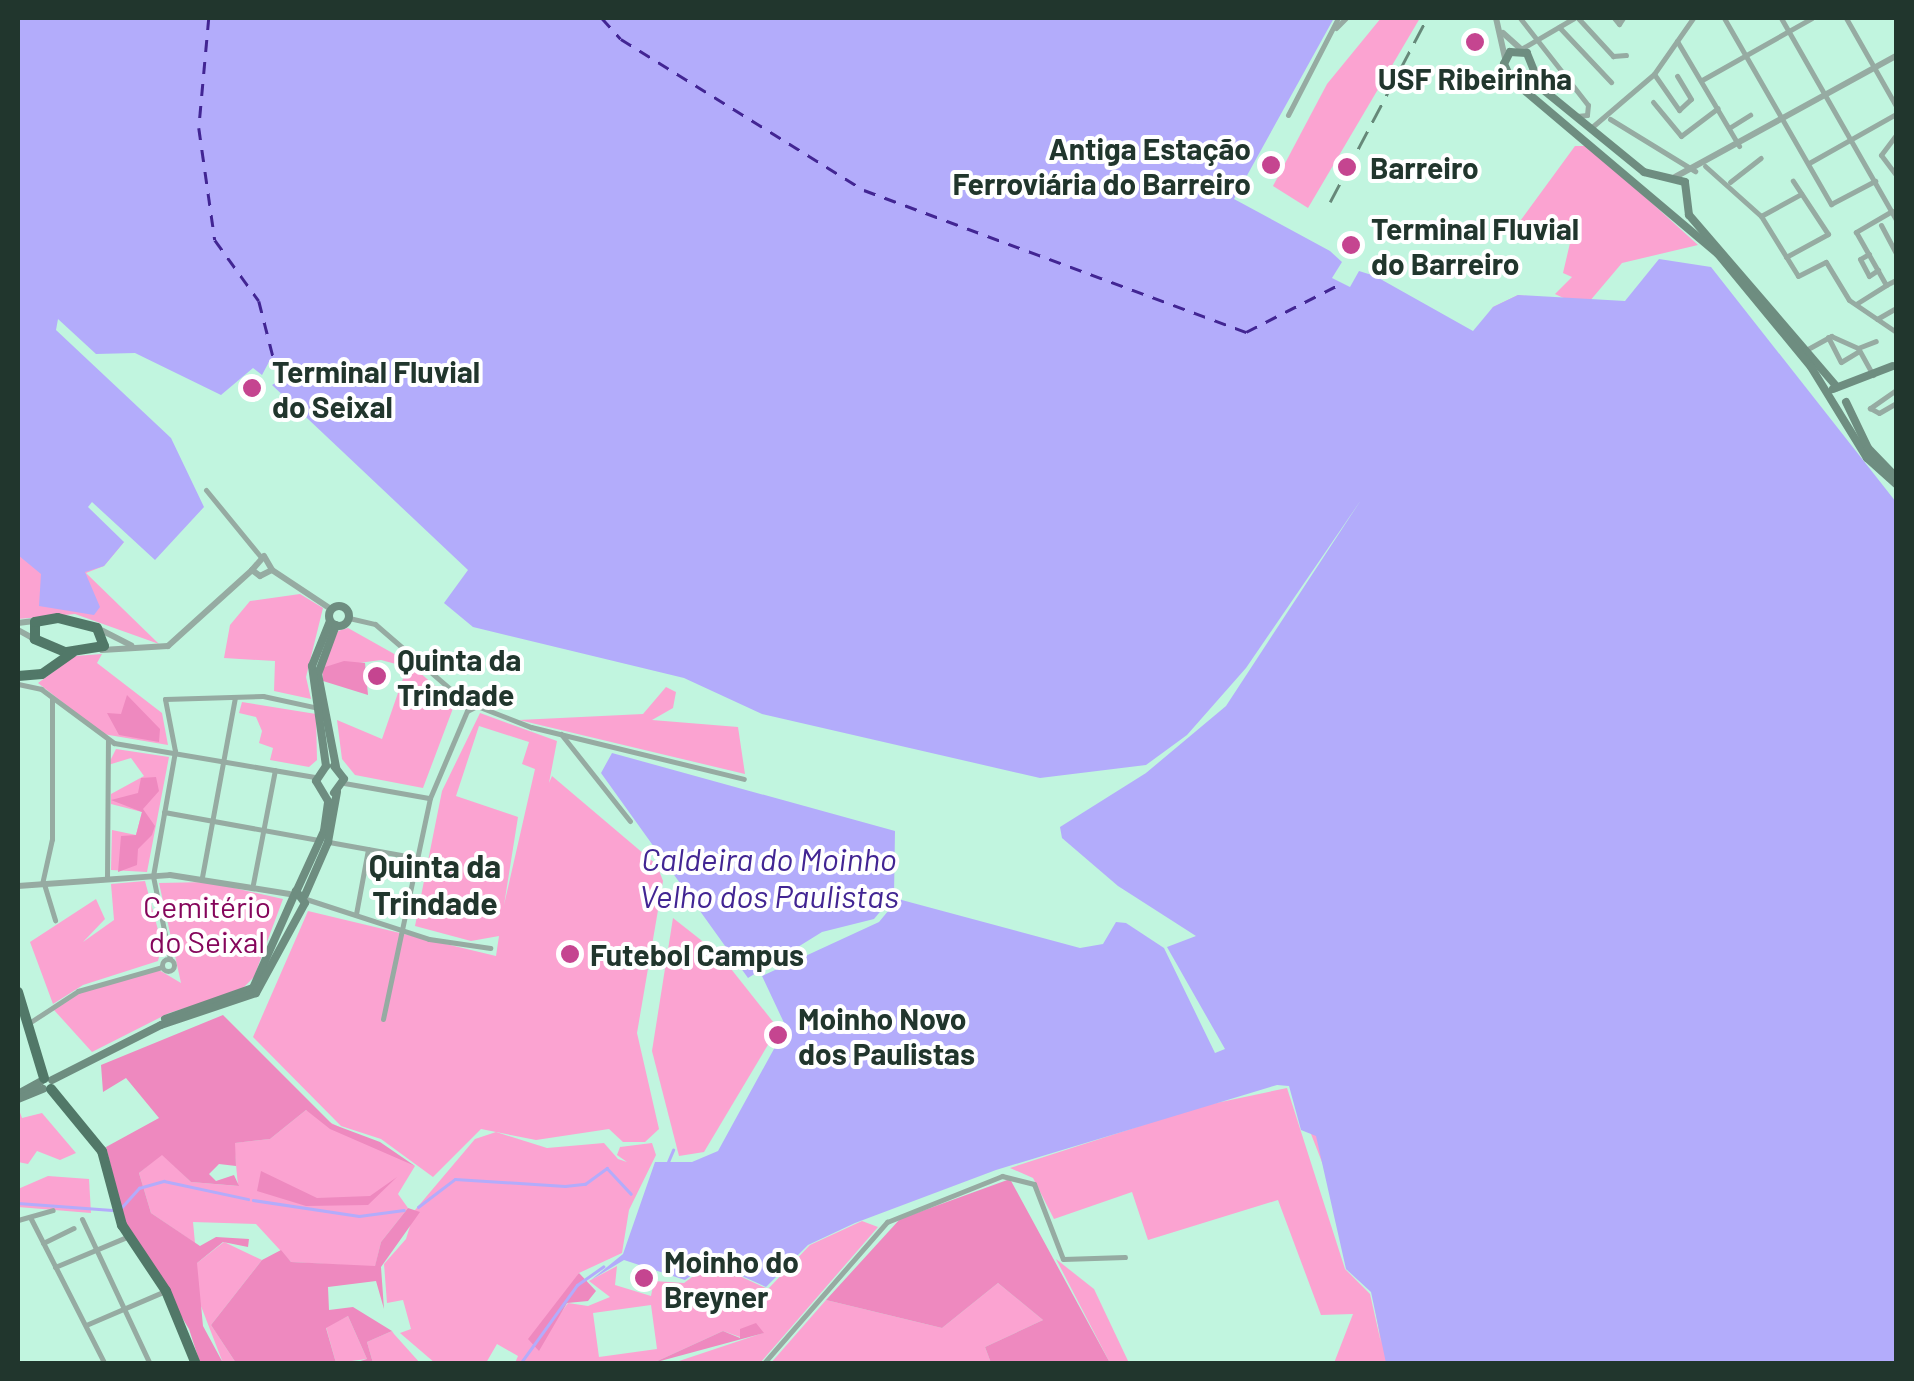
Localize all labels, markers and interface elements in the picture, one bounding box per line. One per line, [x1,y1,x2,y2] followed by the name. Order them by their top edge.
[1462,29,1488,55] marker: USF Ribeirinha
[1378,60,1572,96] place label: USF Ribeirinha
[953,130,1251,200] place label: Antiga Estação Ferroviária do Barreiro
[1370,149,1479,185] place label: Barreiro
[1260,154,1282,176] marker: Antiga Estação Ferroviária do Barreiro
[1334,154,1360,180] marker: Barreiro
[1371,210,1579,280] place label: Terminal Fluvial do Barreiro
[1340,234,1362,256] marker: Terminal Fluvial do Barreiro
[272,353,480,424] place label: Terminal Fluvial do Seixal
[241,377,263,399] marker: Terminal Fluvial do Seixal
[397,641,521,712] place label: Quinta da Trindade
[366,665,388,687] marker: Quinta da Trindade
[639,840,899,915] water label: Caldeira do Moinho Velho dos Paulistas
[369,847,501,922] district label: Quinta da Trindade
[143,888,271,958] park label: Cemitério do Seixal
[590,936,804,972] place label: Futebol Campus
[559,943,581,965] marker: Futebol Campus
[798,1000,975,1070] place label: Moinho Novo dos Paulistas
[767,1024,789,1046] marker: Moinho Novo dos Paulistas
[664,1243,799,1314] place label: Moinho do Breyner
[633,1267,655,1289] marker: Moinho do Breyner

